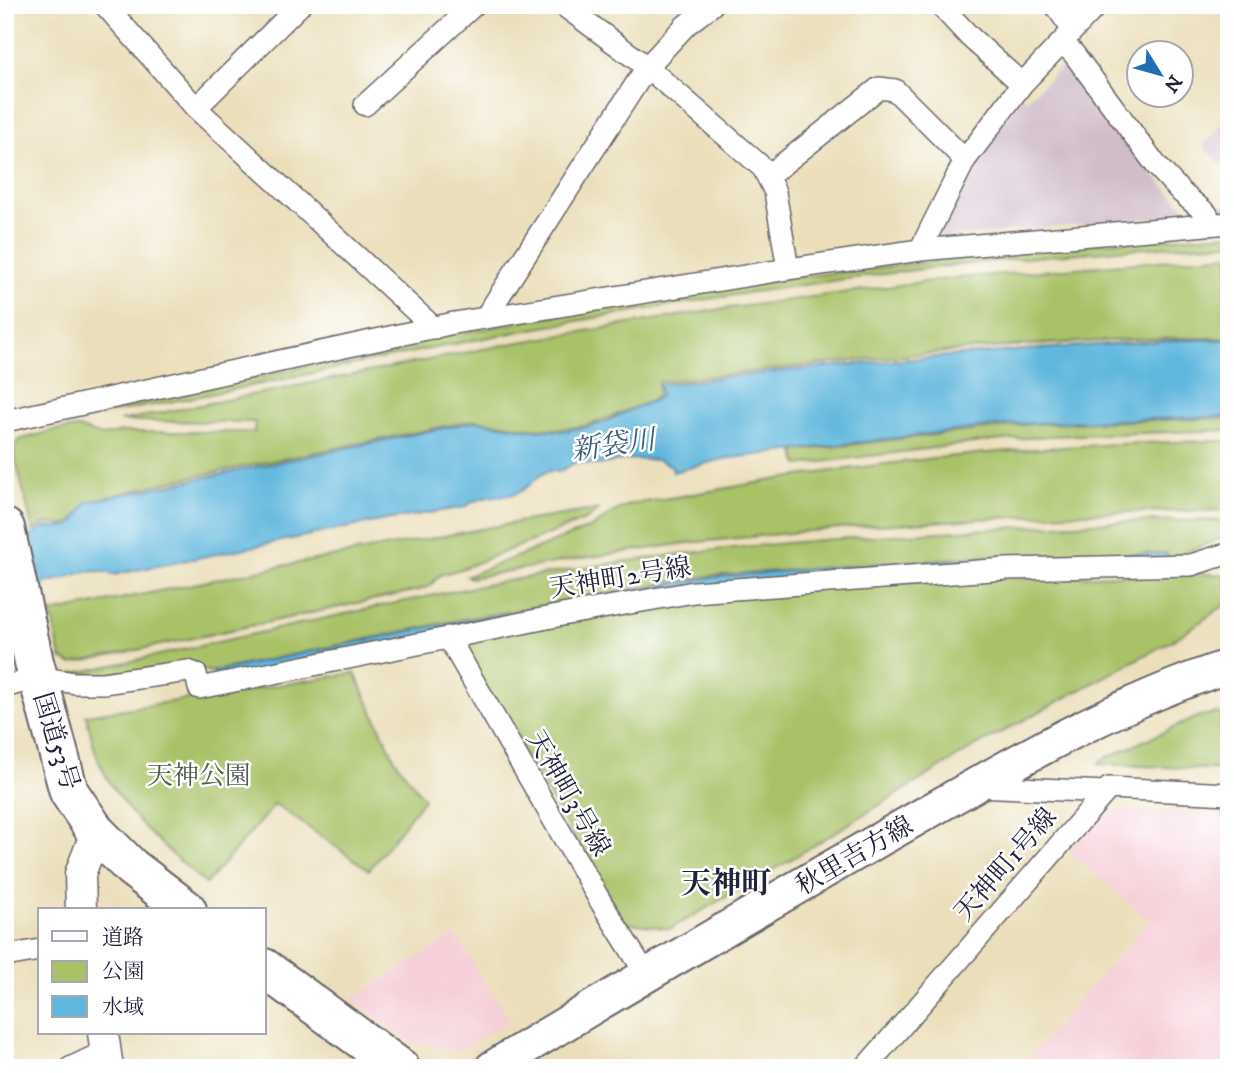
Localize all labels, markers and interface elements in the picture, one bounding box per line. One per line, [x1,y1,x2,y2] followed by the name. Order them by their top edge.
[1126,38,1196,108] north arrow
[1158,70,1186,97] text: N
[569,422,660,469] water label: 新袋川
[547,551,693,606] street label: 天神町2号線
[25,689,86,794] street label: 国道53号
[518,725,617,862] street label: 天神町3号線
[147,760,251,793] park label: 天神公園
[948,801,1064,928] street label: 天神町1号線
[790,810,919,903] street label: 秋里吉方線
[681,866,771,903] district label: 天神町
[38,908,266,1034] legend
[102,925,144,951] text: 道路
[102,959,144,985] text: 公園
[102,995,144,1021] text: 水域

